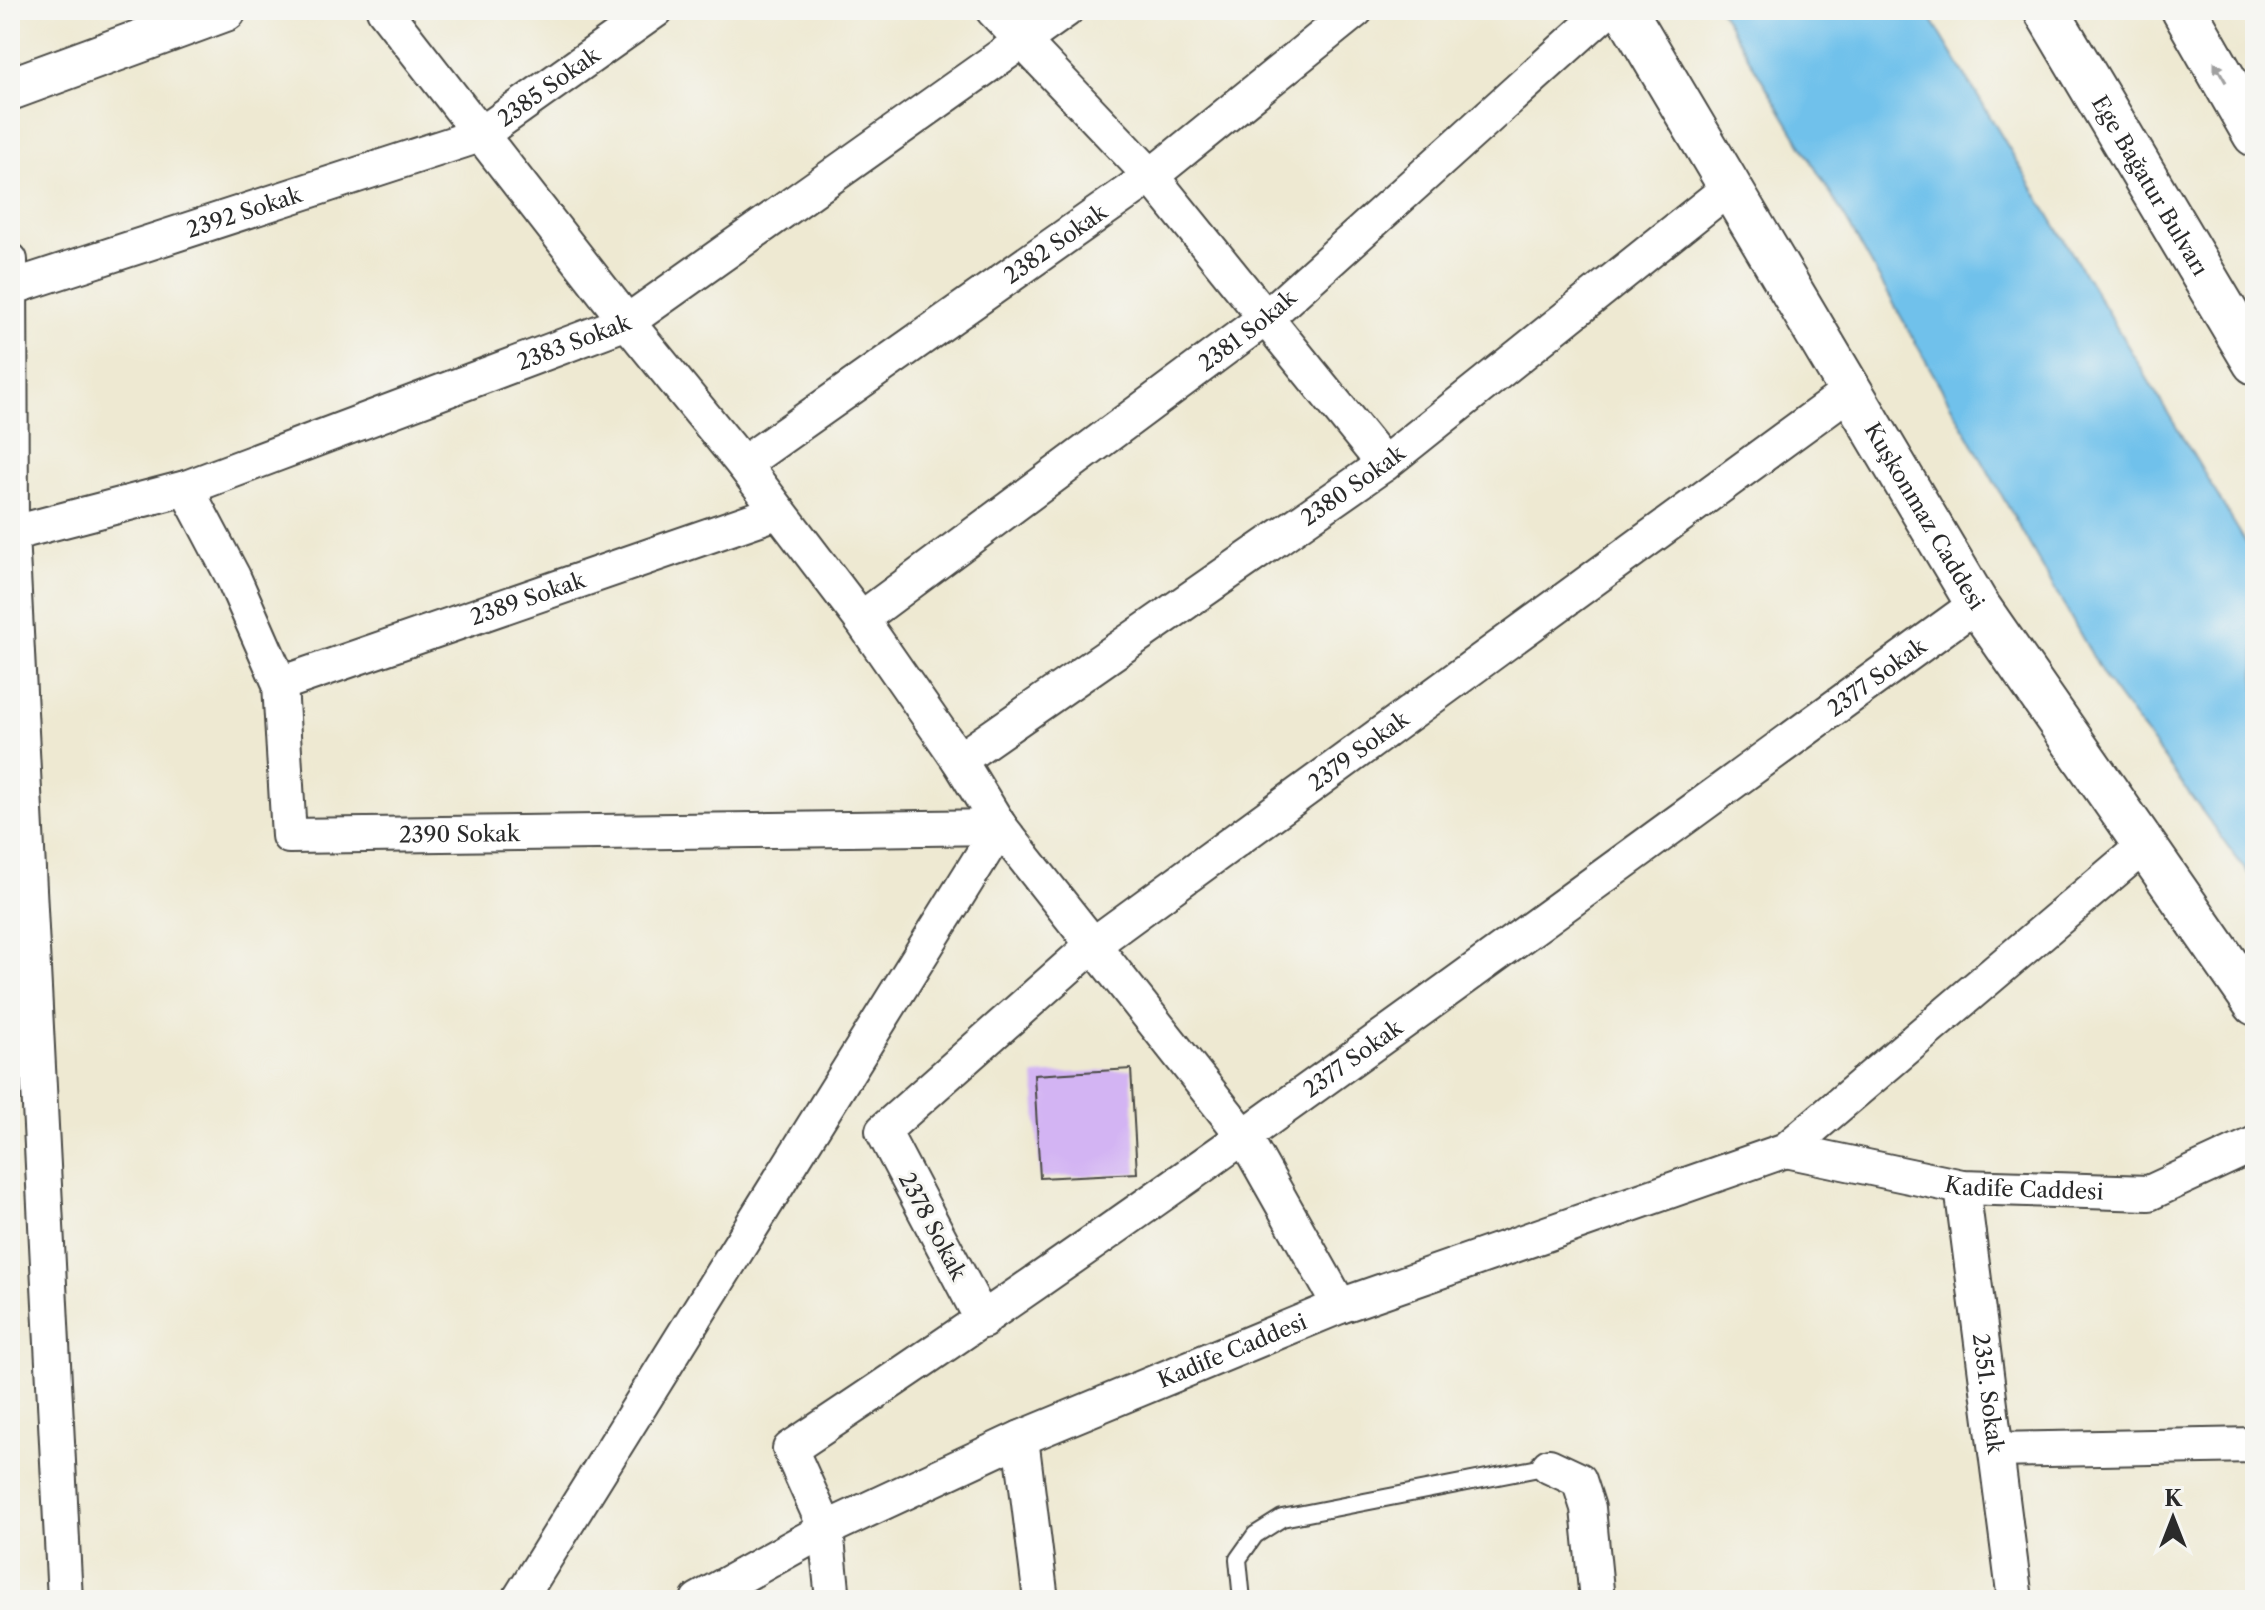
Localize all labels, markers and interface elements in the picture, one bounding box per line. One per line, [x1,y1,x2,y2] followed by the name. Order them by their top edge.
[492,41,606,132] street label: 2385 Sokak
[2213,61,2227,83] one-way arrow
[2086,91,2214,281] street label: Ege Bağatur Bulvarı
[183,181,306,244] street label: 2392 Sokak
[999,198,1113,290] street label: 2382 Sokak
[1193,284,1303,377] street label: 2381 Sokak
[513,309,635,376] street label: 2383 Sokak
[1858,418,1990,615] street label: Kuşkonmaz Caddesi
[1296,439,1411,532] street label: 2380 Sokak
[467,566,590,631] street label: 2389 Sokak
[1822,632,1933,722] street label: 2377 Sokak
[1303,705,1415,797] street label: 2379 Sokak
[399,820,521,849] street label: 2390 Sokak
[1298,1013,1409,1103] street label: 2377 Sokak
[893,1168,973,1286] street label: 2378 Sokak
[1942,1171,2104,1206] street label: Kadife Caddesi
[1154,1308,1311,1394] street label: Kadife Caddesi
[1967,1332,2009,1456] street label: 2351. Sokak
[2133,1478,2213,1558] north arrow
[2164,1485,2183,1512] text: K

